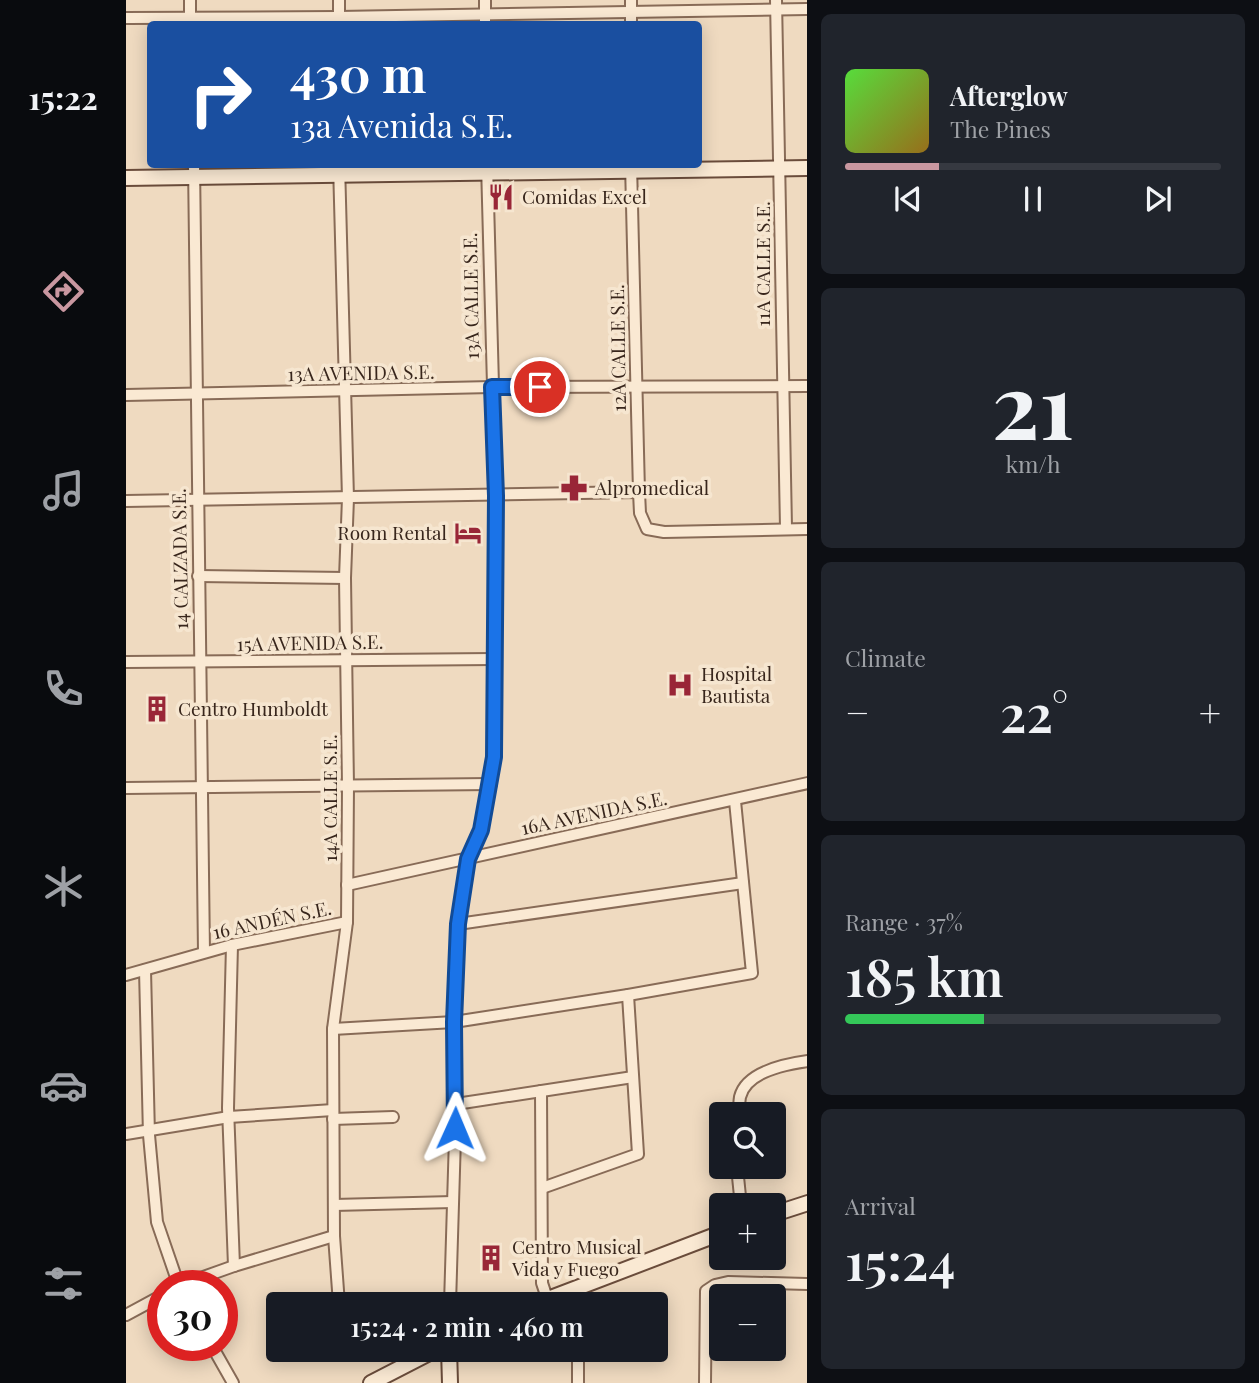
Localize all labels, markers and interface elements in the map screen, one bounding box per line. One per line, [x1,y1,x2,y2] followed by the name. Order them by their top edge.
[290,40,426,105] text: 430 m
[175,49,266,140] icon: right
[28,75,98,118] text: 15:22
[950,78,1068,113] text: Afterglow
[290,103,513,146] text: 13a Avenida S.E.
[950,113,1051,144] text: The Pines
[889,180,927,218] icon: previous
[1014,180,1052,218] icon: pause
[1139,180,1177,218] icon: next
[486,182,516,212] restaurant icon: Comidas Excel
[522,183,648,209] place label: Comidas Excel
[749,201,775,327] street label: 11A CALLE S.E.
[456,232,484,360] street label: 13A CALLE S.E.
[39,267,88,316] icon: directions
[603,284,631,412] street label: 12A CALLE S.E.
[992,342,1074,463] text: 21
[510,357,570,417] pin
[287,358,435,386] street label: 13A AVENIDA S.E.
[521,368,559,406] icon: arrive
[1005,448,1061,479] text: km/h
[39,466,88,515] icon: music
[559,473,589,503] pharmacy icon: Alpromedical
[594,474,710,500] place label: Alpromedical
[165,488,193,630] street label: 14 CALZADA S.E.
[453,518,483,548] hotel icon: Room Rental
[337,519,448,545] place label: Room Rental
[236,628,384,656] street label: 15A AVENIDA S.E.
[845,642,926,673] text: Climate
[701,660,773,708] place label: Hospital Bautista
[39,664,88,713] icon: phone
[665,670,695,700] hospital icon: Hospital Bautista
[1000,677,1068,746] text: 22°
[845,686,870,737] text: −
[1199,686,1221,737] text: +
[142,694,172,724] building icon: Centro Humboldt
[178,695,328,721] place label: Centro Humboldt
[316,734,342,862] street label: 14A CALLE S.E.
[518,784,669,840] street label: 16A AVENIDA S.E.
[39,862,88,911] icon: climate
[210,894,333,944] street label: 16 ANDÉN S.E.
[845,906,963,937] text: Range · 37%
[845,941,1004,1010] text: 185 km
[39,1061,88,1110] icon: car
[418,1091,492,1165] position arrow
[709,1102,786,1361] map controls
[709,1102,786,1179] button: search
[845,1190,916,1221] text: Arrival
[709,1193,786,1270] button: +
[845,1225,955,1294] text: 15:24
[511,1233,642,1281] place label: Centro Musical Vida y Fuego
[476,1243,506,1273] building icon: Centro Musical Vida y Fuego
[39,1259,88,1308] icon: filters
[147,1270,238,1361] speed limit sign: 30
[709,1284,786,1361] button: −
[350,1309,584,1344] text: 15:24 · 2 min · 460 m

